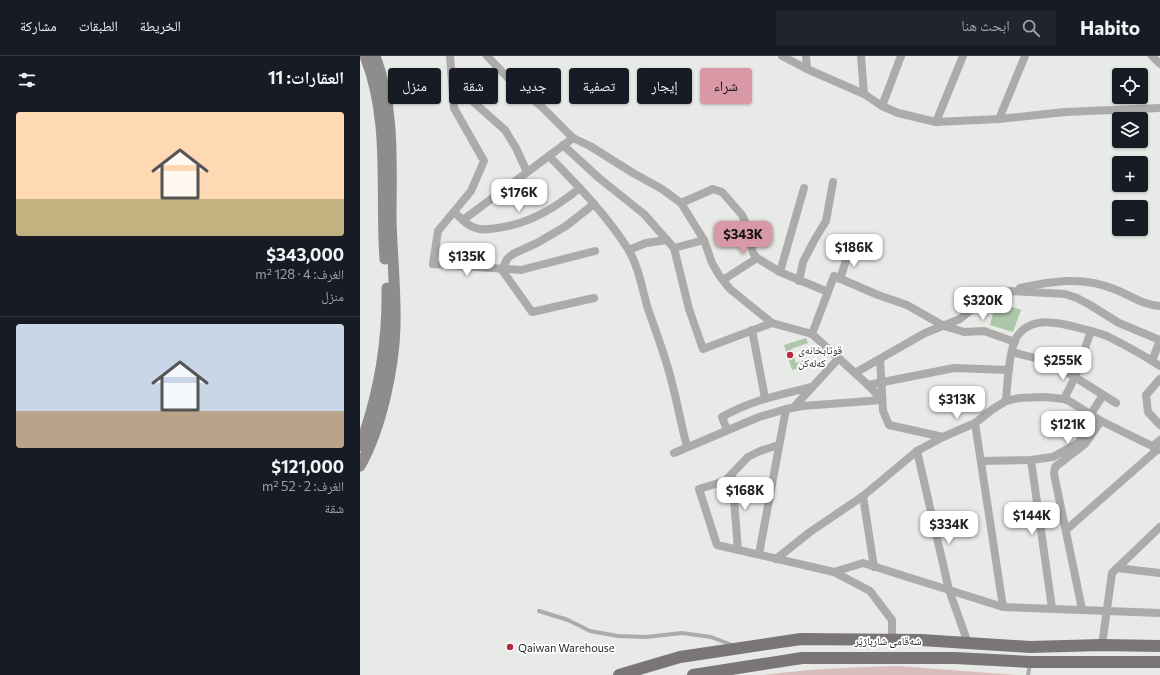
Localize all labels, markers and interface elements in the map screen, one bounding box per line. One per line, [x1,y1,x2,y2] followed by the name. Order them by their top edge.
[776,10,1056,46] search box
[961,16,1010,34] text: ابحث هنا
[1080,16,1140,39] text: Habito
[20,17,57,34] text: مشاركة
[79,17,118,34] text: الطبقات
[140,17,181,34] text: الخريطة
[1020,17,1042,39] icon: search
[268,67,344,88] text: العقارات: 11
[388,68,441,104] chip: منزل
[449,68,498,104] chip: شقة
[506,68,561,104] chip: جديد
[569,68,629,104] chip: تصفية
[637,68,692,104] chip: إيجار
[700,68,752,104] chip: شراء
[1112,68,1148,236] map controls
[1112,68,1148,104] button: locate
[16,69,38,91] icon: filters
[1112,112,1148,148] button: layers
[144,138,216,210] icon: home
[1112,156,1148,192] button: +
[491,179,547,213] pin: $176K
[500,184,538,200] text: $176K
[1112,200,1148,236] button: −
[715,221,771,255] pin: $343K
[723,226,763,242] text: $343K
[826,234,882,268] pin: $186K
[835,239,873,255] text: $186K
[439,243,495,277] pin: $135K
[266,244,344,265] text: $343,000
[448,248,486,264] text: $135K
[255,266,344,282] text: الغرف: 4 · 128 m²
[955,287,1011,321] pin: $320K
[321,288,344,304] text: منزل
[963,292,1003,308] text: $320K
[798,343,843,370] place label: قوتابخانەی کەلەکن
[1035,347,1091,381] pin: $255K
[144,350,216,422] icon: home
[785,350,795,360] marker: قوتابخانەی کەلەکن
[1043,352,1083,368] text: $255K
[929,386,985,420] pin: $313K
[938,391,976,407] text: $313K
[1040,411,1096,445] pin: $121K
[1050,416,1086,432] text: $121K
[271,456,344,477] text: $121,000
[717,477,773,511] pin: $168K
[262,478,344,494] text: الغرف: 2 · 52 m²
[726,482,764,498] text: $168K
[325,500,344,516] text: شقة
[1004,502,1060,536] pin: $144K
[1013,507,1051,523] text: $144K
[921,511,977,545] pin: $334K
[929,516,969,532] text: $334K
[854,634,921,648] street label: شەقامی شارباژێر
[518,641,615,654] place label: Qaiwan Warehouse
[505,642,515,652] marker: Qaiwan Warehouse

